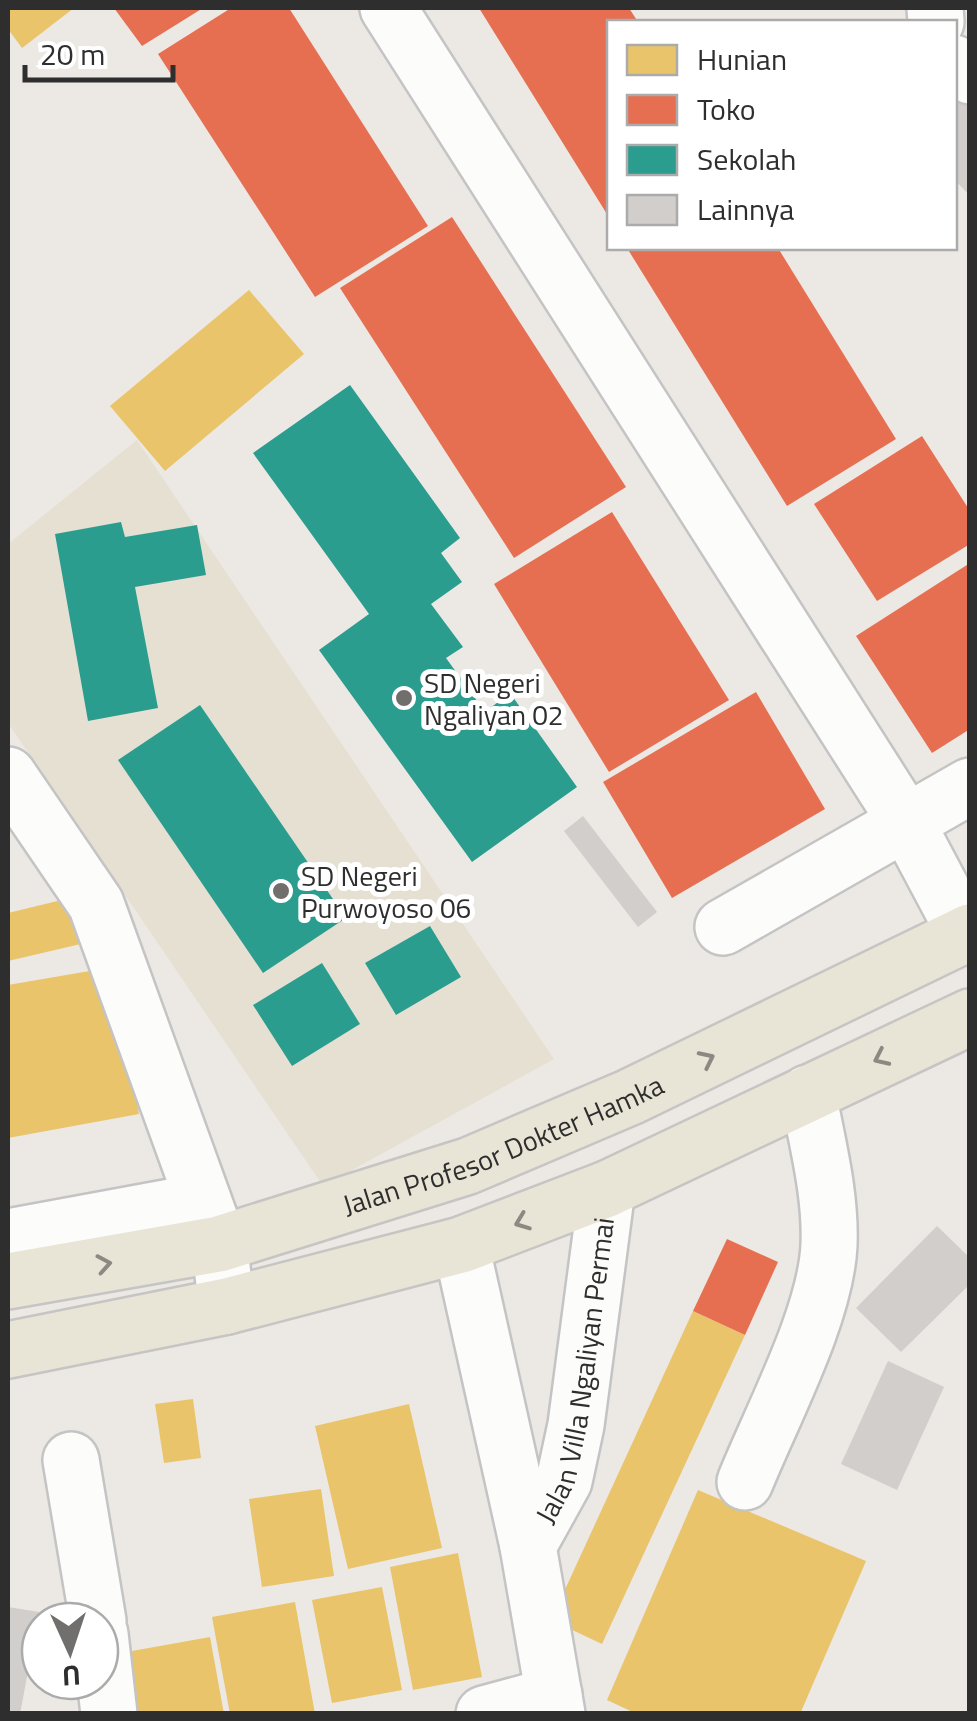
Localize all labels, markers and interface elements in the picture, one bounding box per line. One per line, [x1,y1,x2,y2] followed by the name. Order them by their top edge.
[25,20,172,82] scale bar
[607,20,957,250] legend
[40,31,105,77] text: 20 m
[697,36,787,82] text: Hunian
[697,86,756,132] text: Toko
[697,136,796,182] text: Sekolah
[697,186,794,232] text: Lainnya
[424,661,564,736] place label: SD Negeri Ngaliyan 02
[393,687,415,709] marker: SD Negeri Ngaliyan 02
[301,854,471,929] place label: SD Negeri Purwoyoso 06
[270,880,292,902] marker: SD Negeri Purwoyoso 06
[874,1046,892,1066] one-way arrow
[697,1051,715,1071] one-way arrow
[337,1063,670,1226] street label: Jalan Profesor Dokter Hamka
[514,1210,532,1230] one-way arrow
[523,1215,625,1531] street label: Jalan Villa Ngaliyan Permai
[95,1254,112,1275] one-way arrow
[20,1601,120,1701] north arrow
[61,1655,82,1698] text: U

